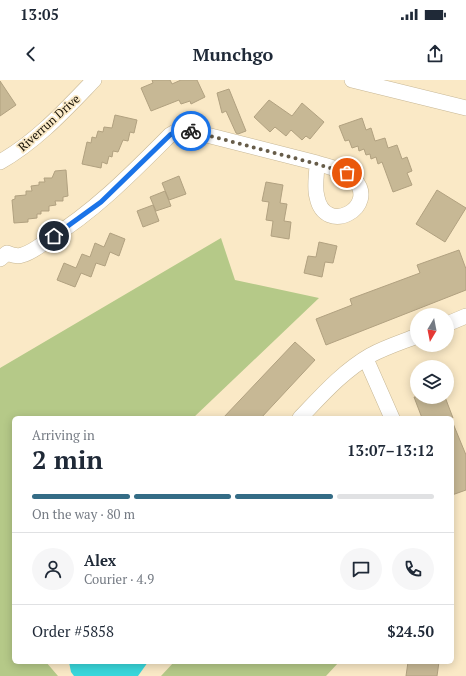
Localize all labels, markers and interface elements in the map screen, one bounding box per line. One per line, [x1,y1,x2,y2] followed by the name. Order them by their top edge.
[20,4,59,24] text: 13:05
[193,42,273,66] text: Munchgo
[20,43,42,65] icon: back
[424,43,446,65] icon: share
[15,91,83,154] street label: Riverrun Drive
[171,111,211,151] courier
[180,120,202,142] icon: bike
[330,156,364,190] pin
[336,162,358,184] icon: bag
[37,219,71,253] pin
[43,225,65,247] icon: home
[410,308,454,352] north arrow
[410,308,454,404] map controls
[410,360,454,404] button: layers
[32,426,95,444] text: Arriving in
[347,440,434,460] text: 13:07–13:12
[32,442,103,476] text: 2 min
[32,505,135,523] text: On the way · 80 m
[32,548,74,590] button: person
[340,548,382,590] button: chat
[392,548,434,590] button: phone
[84,550,116,570] text: Alex
[84,570,154,588] text: Courier · 4.9
[32,621,114,641] text: Order #5858
[387,621,434,641] text: $24.50

